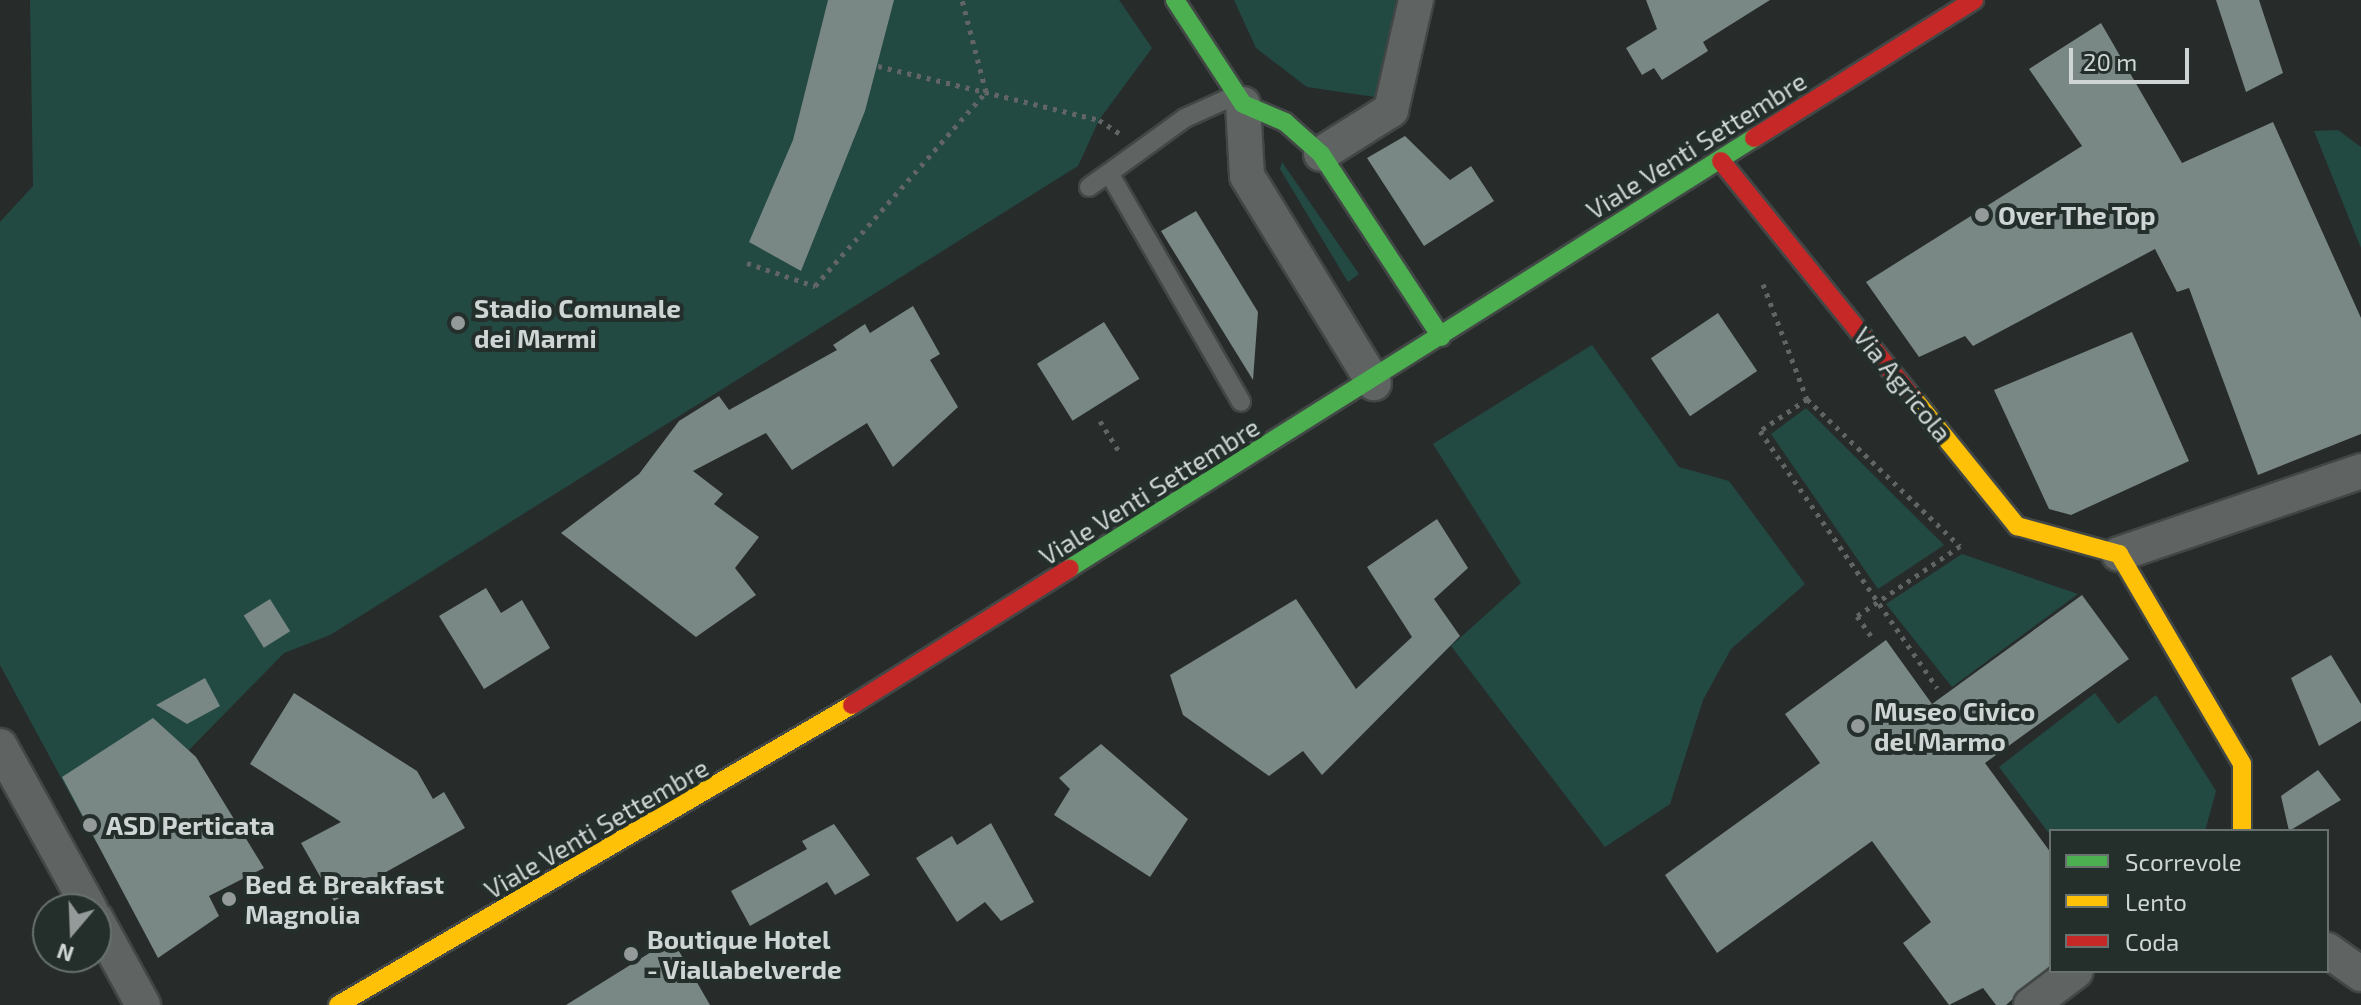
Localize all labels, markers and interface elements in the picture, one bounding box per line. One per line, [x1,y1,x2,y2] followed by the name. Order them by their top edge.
[2073,32,2193,82] scale bar
[2083,47,2137,76] text: 20 m
[1580,64,1812,226] street label: Viale Venti Settembre
[1998,199,2157,231] place label: Over The Top
[1973,206,1991,224] marker: Over The Top
[474,292,681,354] place label: Stadio Comunale dei Marmi
[449,314,467,332] marker: Stadio Comunale dei Marmi
[1847,320,1959,448] street label: Via Agricola
[1033,410,1265,572] street label: Viale Venti Settembre
[1874,695,2035,756] place label: Museo Civico del Marmo
[1849,717,1867,735] marker: Museo Civico del Marmo
[478,751,714,905] street label: Viale Venti Settembre
[106,809,275,841] place label: ASD Perticata
[81,816,99,834] marker: ASD Perticata
[2049,829,2329,973] legend
[2125,847,2242,876] text: Scorrevole
[245,868,444,930] place label: Bed & Breakfast Magnolia
[2125,887,2187,916] text: Lento
[220,890,238,908] marker: Bed & Breakfast Magnolia
[32,893,112,973] north arrow
[647,923,842,984] place label: Boutique Hotel - Viallabelverde
[2125,927,2179,956] text: Coda
[53,939,77,969] text: N
[622,945,640,963] marker: Boutique Hotel - Viallabelverde

